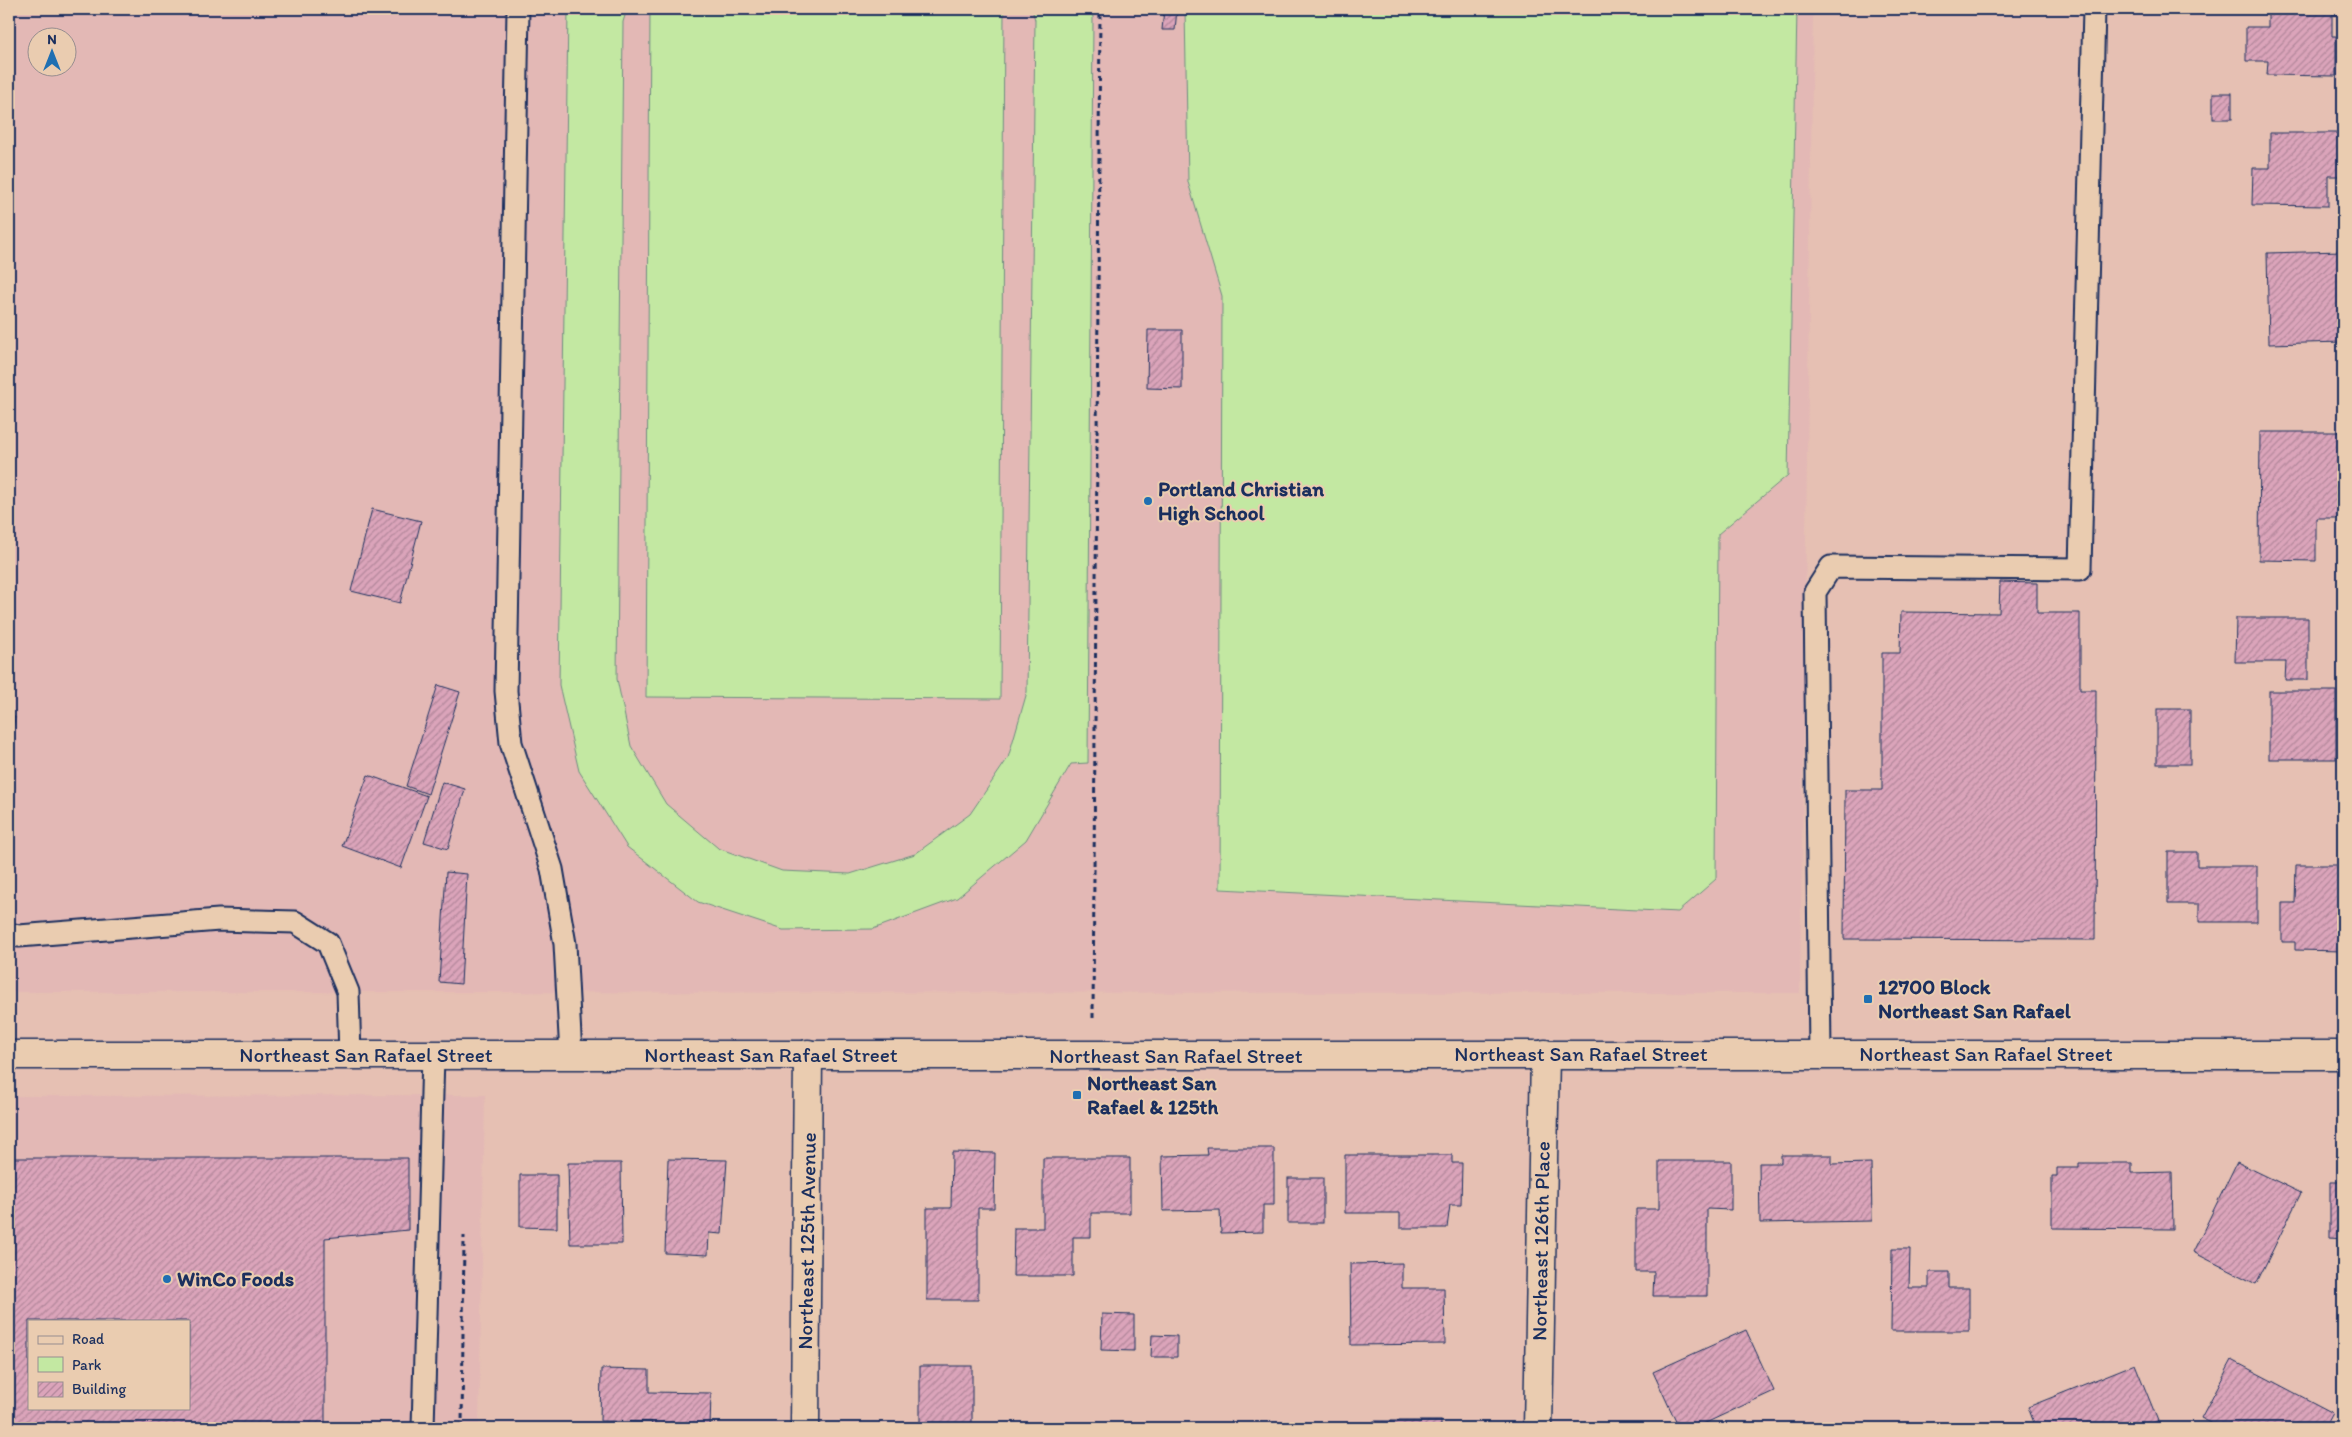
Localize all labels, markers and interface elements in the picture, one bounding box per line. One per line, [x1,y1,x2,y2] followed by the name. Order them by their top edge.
[28,28,78,78] north arrow
[47,31,57,48] text: N
[1158,476,1324,526] place label: Portland Christian High School
[1142,495,1154,507] marker: Portland Christian High School
[1878,974,2072,1023] place label: 12700 Block Northeast San Rafael
[1862,993,1874,1005] marker: 12700 Block Northeast San Rafael
[1454,1041,1708,1066] street label: Northeast San Rafael Street
[1859,1041,2113,1066] street label: Northeast San Rafael Street
[239,1042,493,1067] street label: Northeast San Rafael Street
[644,1042,898,1067] street label: Northeast San Rafael Street
[1049,1043,1303,1068] street label: Northeast San Rafael Street
[1087,1070,1219,1119] place label: Northeast San Rafael & 125th
[1071,1089,1083,1101] marker: Northeast San Rafael & 125th
[792,1132,821,1350] street label: Northeast 125th Avenue
[1526,1141,1555,1341] street label: Northeast 126th Place
[177,1266,294,1291] place label: WinCo Foods
[161,1273,173,1285] marker: WinCo Foods
[28,1320,190,1410] legend
[72,1330,105,1348] text: Road
[72,1356,102,1374] text: Park
[72,1380,126,1398] text: Building

